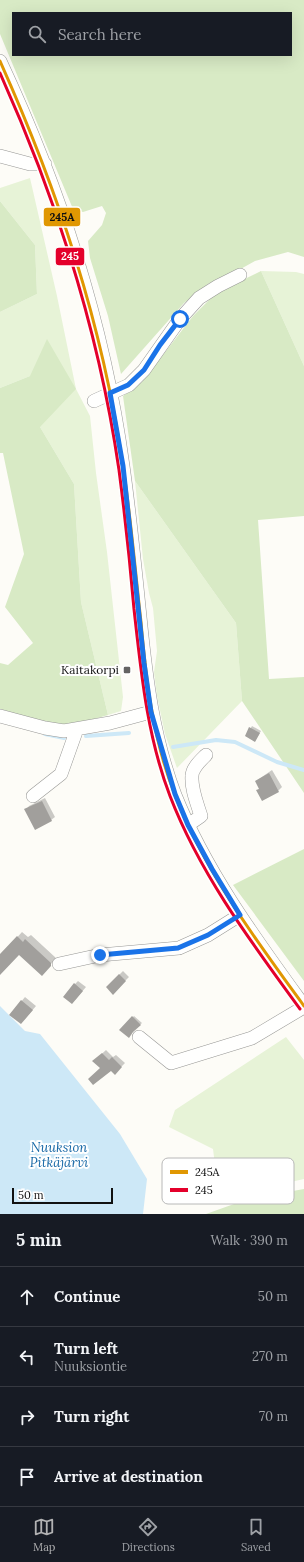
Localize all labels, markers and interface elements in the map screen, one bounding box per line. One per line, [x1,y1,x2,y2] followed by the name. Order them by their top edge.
[12,12,292,56] search box
[26,23,48,45] icon: search
[58,25,141,44] text: Search here
[43,207,81,227] line badge: 245A
[49,210,75,224] text: 245A
[55,247,85,266] line badge: 245
[61,249,79,263] text: 245
[171,310,189,328] route start
[61,662,119,677] place label: Kaitakorpi
[122,665,132,675] marker: Kaitakorpi
[91,946,109,964] route end
[30,1139,89,1171] water label: Nuuksion Pitkäjärvi
[162,1158,294,1204] legend
[195,1165,221,1179] text: 245A
[195,1183,213,1197] text: 245
[12,1186,113,1205] scale bar
[18,1188,44,1202] text: 50 m
[16,1229,62,1251] text: 5 min
[210,1232,288,1249] text: Walk · 390 m
[16,1286,38,1308] icon: ahead
[54,1287,120,1306] text: Continue
[258,1288,288,1305] text: 50 m
[54,1339,118,1358] text: Turn left
[16,1346,38,1368] icon: left
[252,1348,288,1365] text: 270 m
[54,1358,127,1375] text: Nuuksiontie
[16,1406,38,1428] icon: right
[54,1407,130,1426] text: Turn right
[259,1408,288,1425] text: 70 m
[16,1466,38,1488] icon: arrive
[54,1467,203,1486] text: Arrive at destination
[33,1516,55,1554] tab: Map
[122,1516,175,1554] tab: Directions
[241,1516,271,1554] tab: Saved

